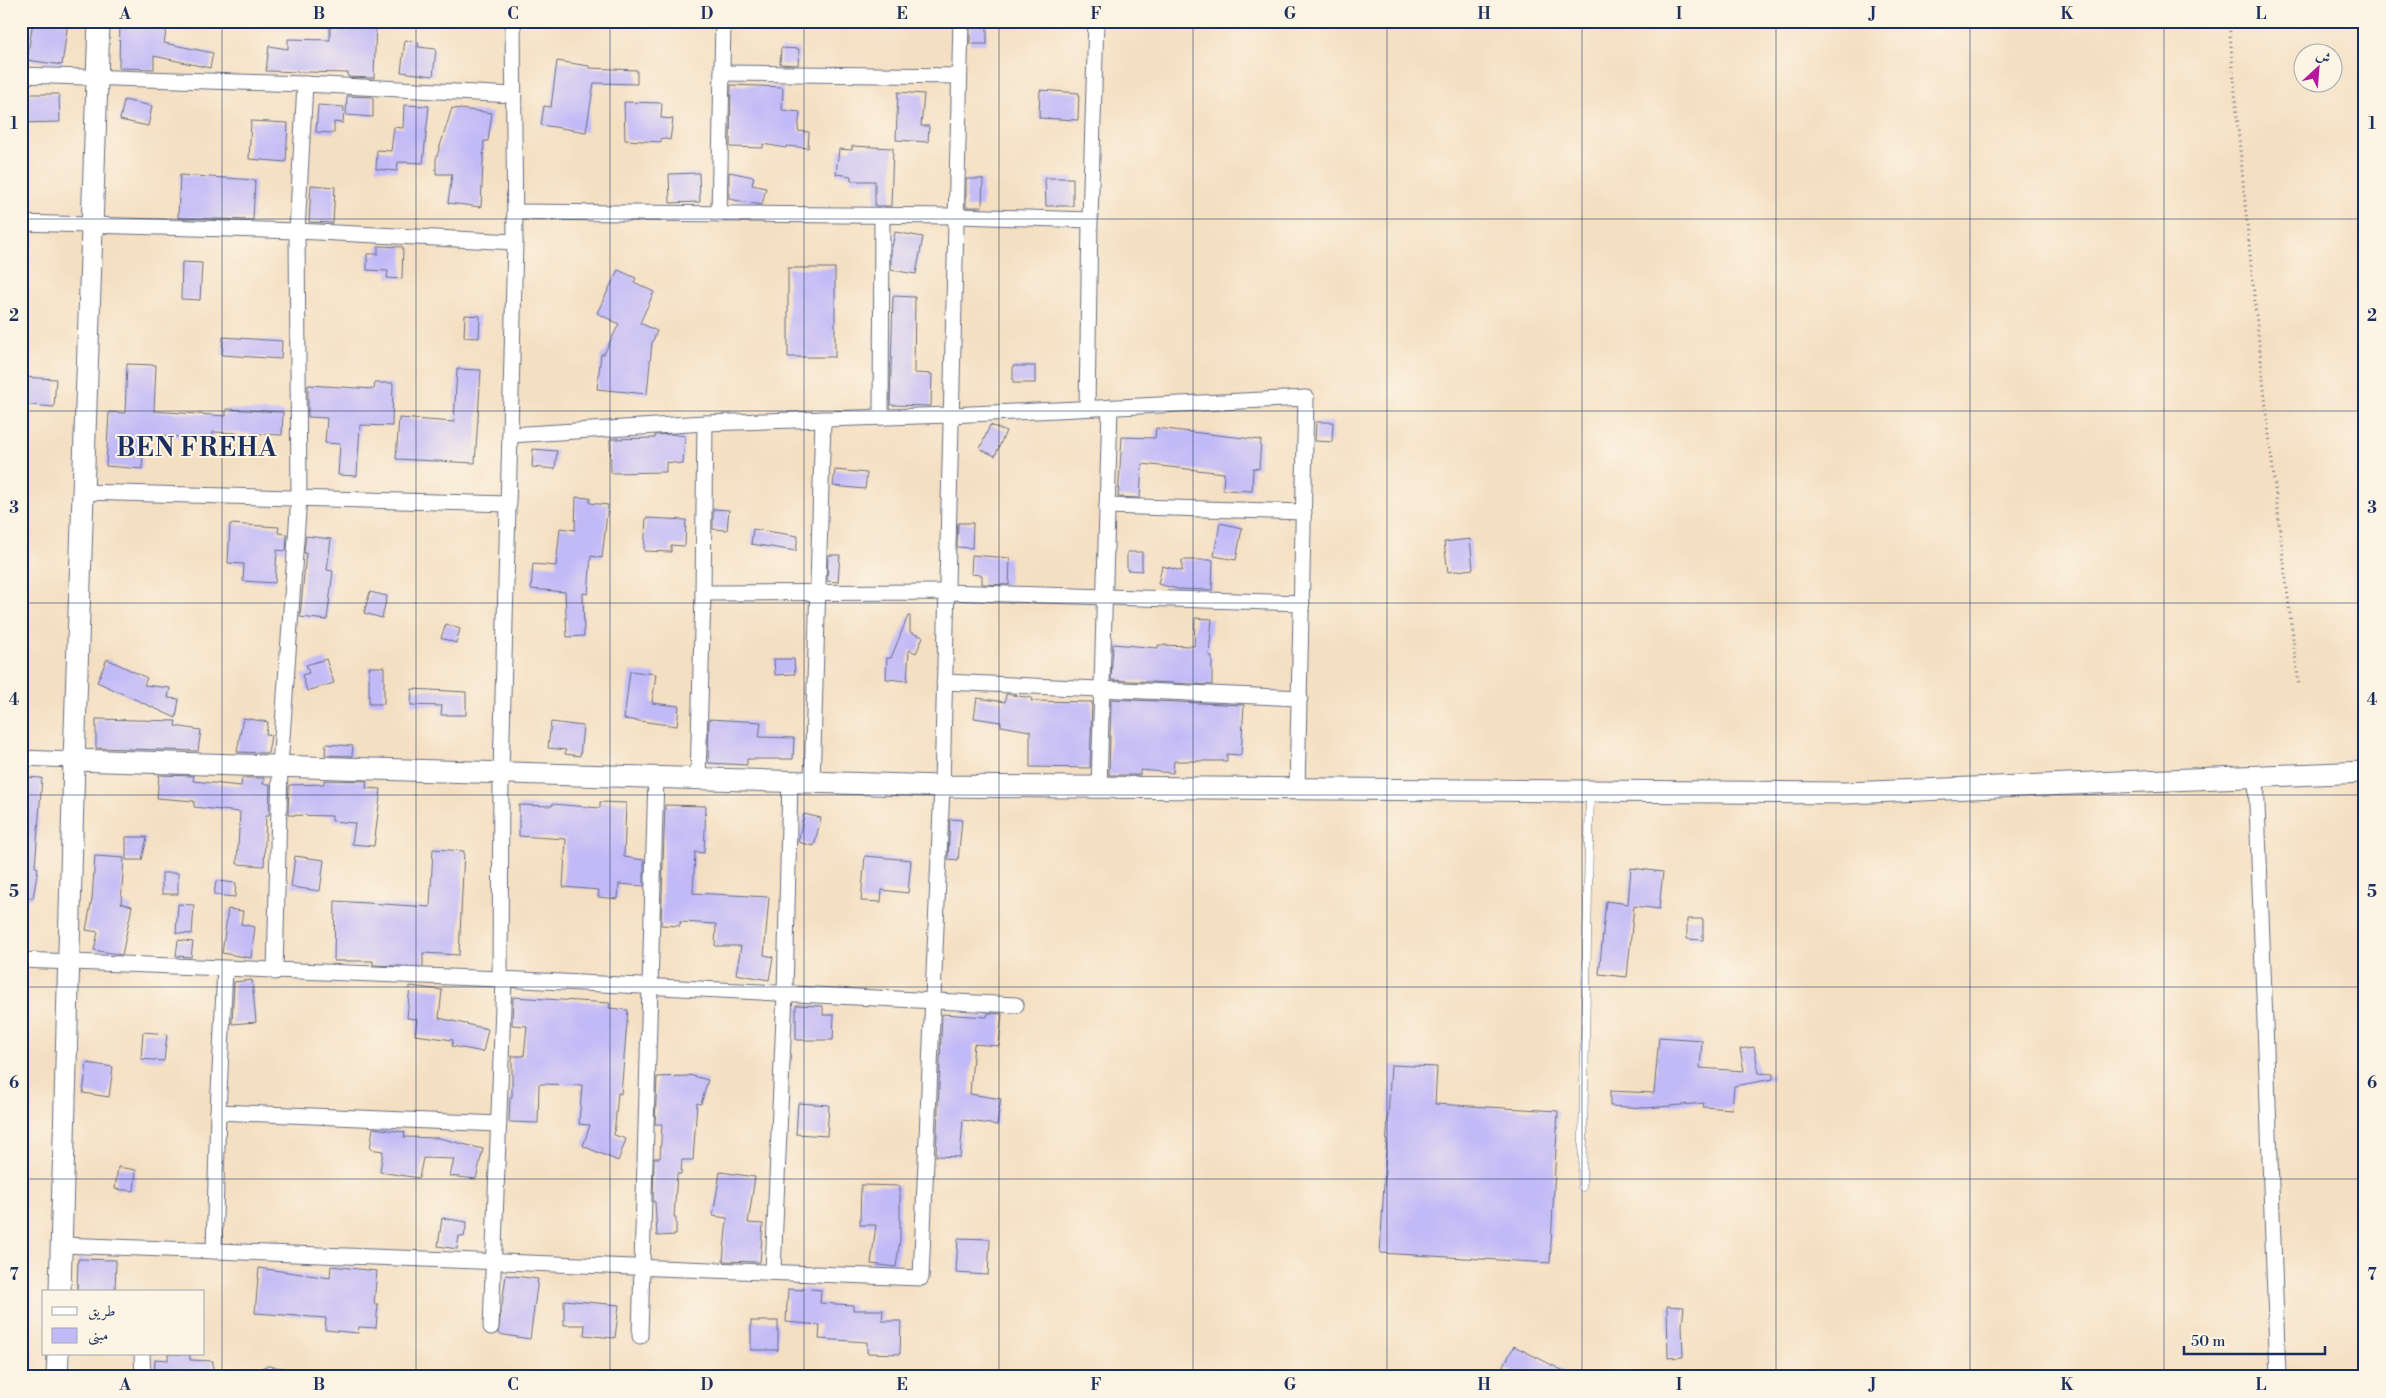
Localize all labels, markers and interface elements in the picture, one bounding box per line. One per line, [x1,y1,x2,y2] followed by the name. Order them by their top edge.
[118,4,131,24] text: A
[313,4,325,24] text: B
[507,4,519,24] text: C
[701,4,714,24] text: D
[896,4,908,24] text: E
[1090,4,1102,24] text: F
[1284,4,1297,24] text: G
[1477,4,1491,24] text: H
[1676,4,1682,24] text: I
[1868,4,1876,24] text: J
[2061,4,2075,24] text: K
[2256,4,2267,24] text: L
[2294,42,2344,92] north arrow
[2313,46,2334,68] text: ش
[10,114,18,134] text: 1
[2368,114,2376,134] text: 1
[9,306,19,326] text: 2
[2367,306,2377,326] text: 2
[117,433,278,464] district label: BEN FREHA
[9,498,19,518] text: 3
[2367,498,2377,518] text: 3
[9,690,20,710] text: 4
[2367,690,2378,710] text: 4
[9,882,19,902] text: 5
[2367,882,2377,902] text: 5
[9,1073,19,1093] text: 6
[2367,1073,2377,1093] text: 6
[9,1265,19,1285] text: 7
[2367,1265,2377,1285] text: 7
[42,1290,205,1356] legend
[88,1302,115,1321] text: طريق
[2184,1323,2325,1355] scale bar
[88,1326,108,1346] text: مبنى
[2191,1332,2225,1351] text: 50 m
[118,1375,131,1395] text: A
[313,1375,325,1395] text: B
[507,1375,519,1395] text: C
[701,1375,714,1395] text: D
[896,1375,908,1395] text: E
[1090,1375,1102,1395] text: F
[1284,1375,1297,1395] text: G
[1477,1375,1491,1395] text: H
[1676,1375,1682,1395] text: I
[1868,1375,1876,1395] text: J
[2061,1375,2075,1395] text: K
[2256,1375,2267,1395] text: L

